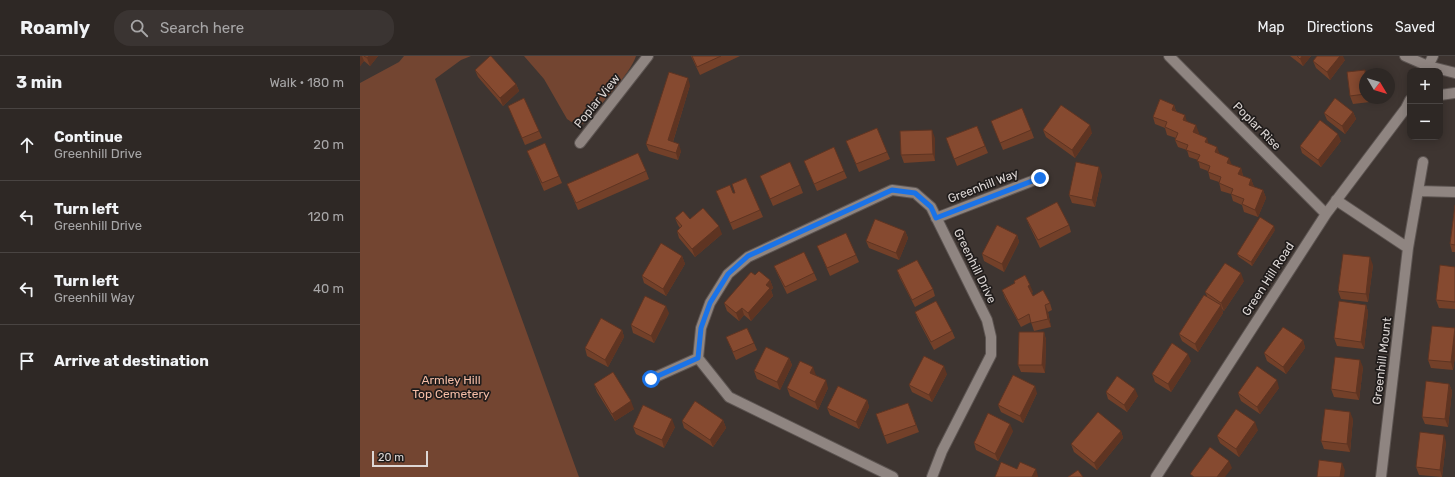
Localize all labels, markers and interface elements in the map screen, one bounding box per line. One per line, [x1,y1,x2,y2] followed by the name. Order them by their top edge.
[114,10,394,46] search box
[20,16,90,39] text: Roamly
[128,17,150,39] icon: search
[160,19,244,37] text: Search here
[1258,19,1285,36] text: Map
[1307,19,1373,36] text: Directions
[1395,19,1435,36] text: Saved
[1359,68,1395,104] north arrow
[1407,68,1443,140] map controls
[1407,68,1443,104] button: +
[571,71,623,131] street label: Poplar View
[16,72,62,92] text: 3 min
[269,75,344,90] text: Walk · 180 m
[1230,99,1284,153] street label: Poplar Rise
[1407,104,1443,140] button: −
[54,128,123,146] text: Continue
[16,134,38,156] icon: ahead
[313,137,344,152] text: 20 m
[54,146,142,161] text: Greenhill Drive
[946,166,1021,206] street label: Greenhill Way
[1031,169,1049,187] route end
[54,200,119,218] text: Turn left
[16,206,38,228] icon: left
[308,209,344,224] text: 120 m
[54,218,142,233] text: Greenhill Drive
[951,226,999,306] street label: Greenhill Drive
[1239,240,1297,318] street label: Green Hill Road
[54,272,119,290] text: Turn left
[16,278,38,300] icon: left
[313,281,344,296] text: 40 m
[54,290,135,305] text: Greenhill Way
[1370,316,1394,405] street label: Greenhill Mount
[16,350,38,372] icon: arrive
[54,352,209,370] text: Arrive at destination
[642,370,660,388] route start
[412,373,490,401] park label: Armley Hill Top Cemetery
[372,449,428,468] scale bar
[378,451,404,464] text: 20 m

